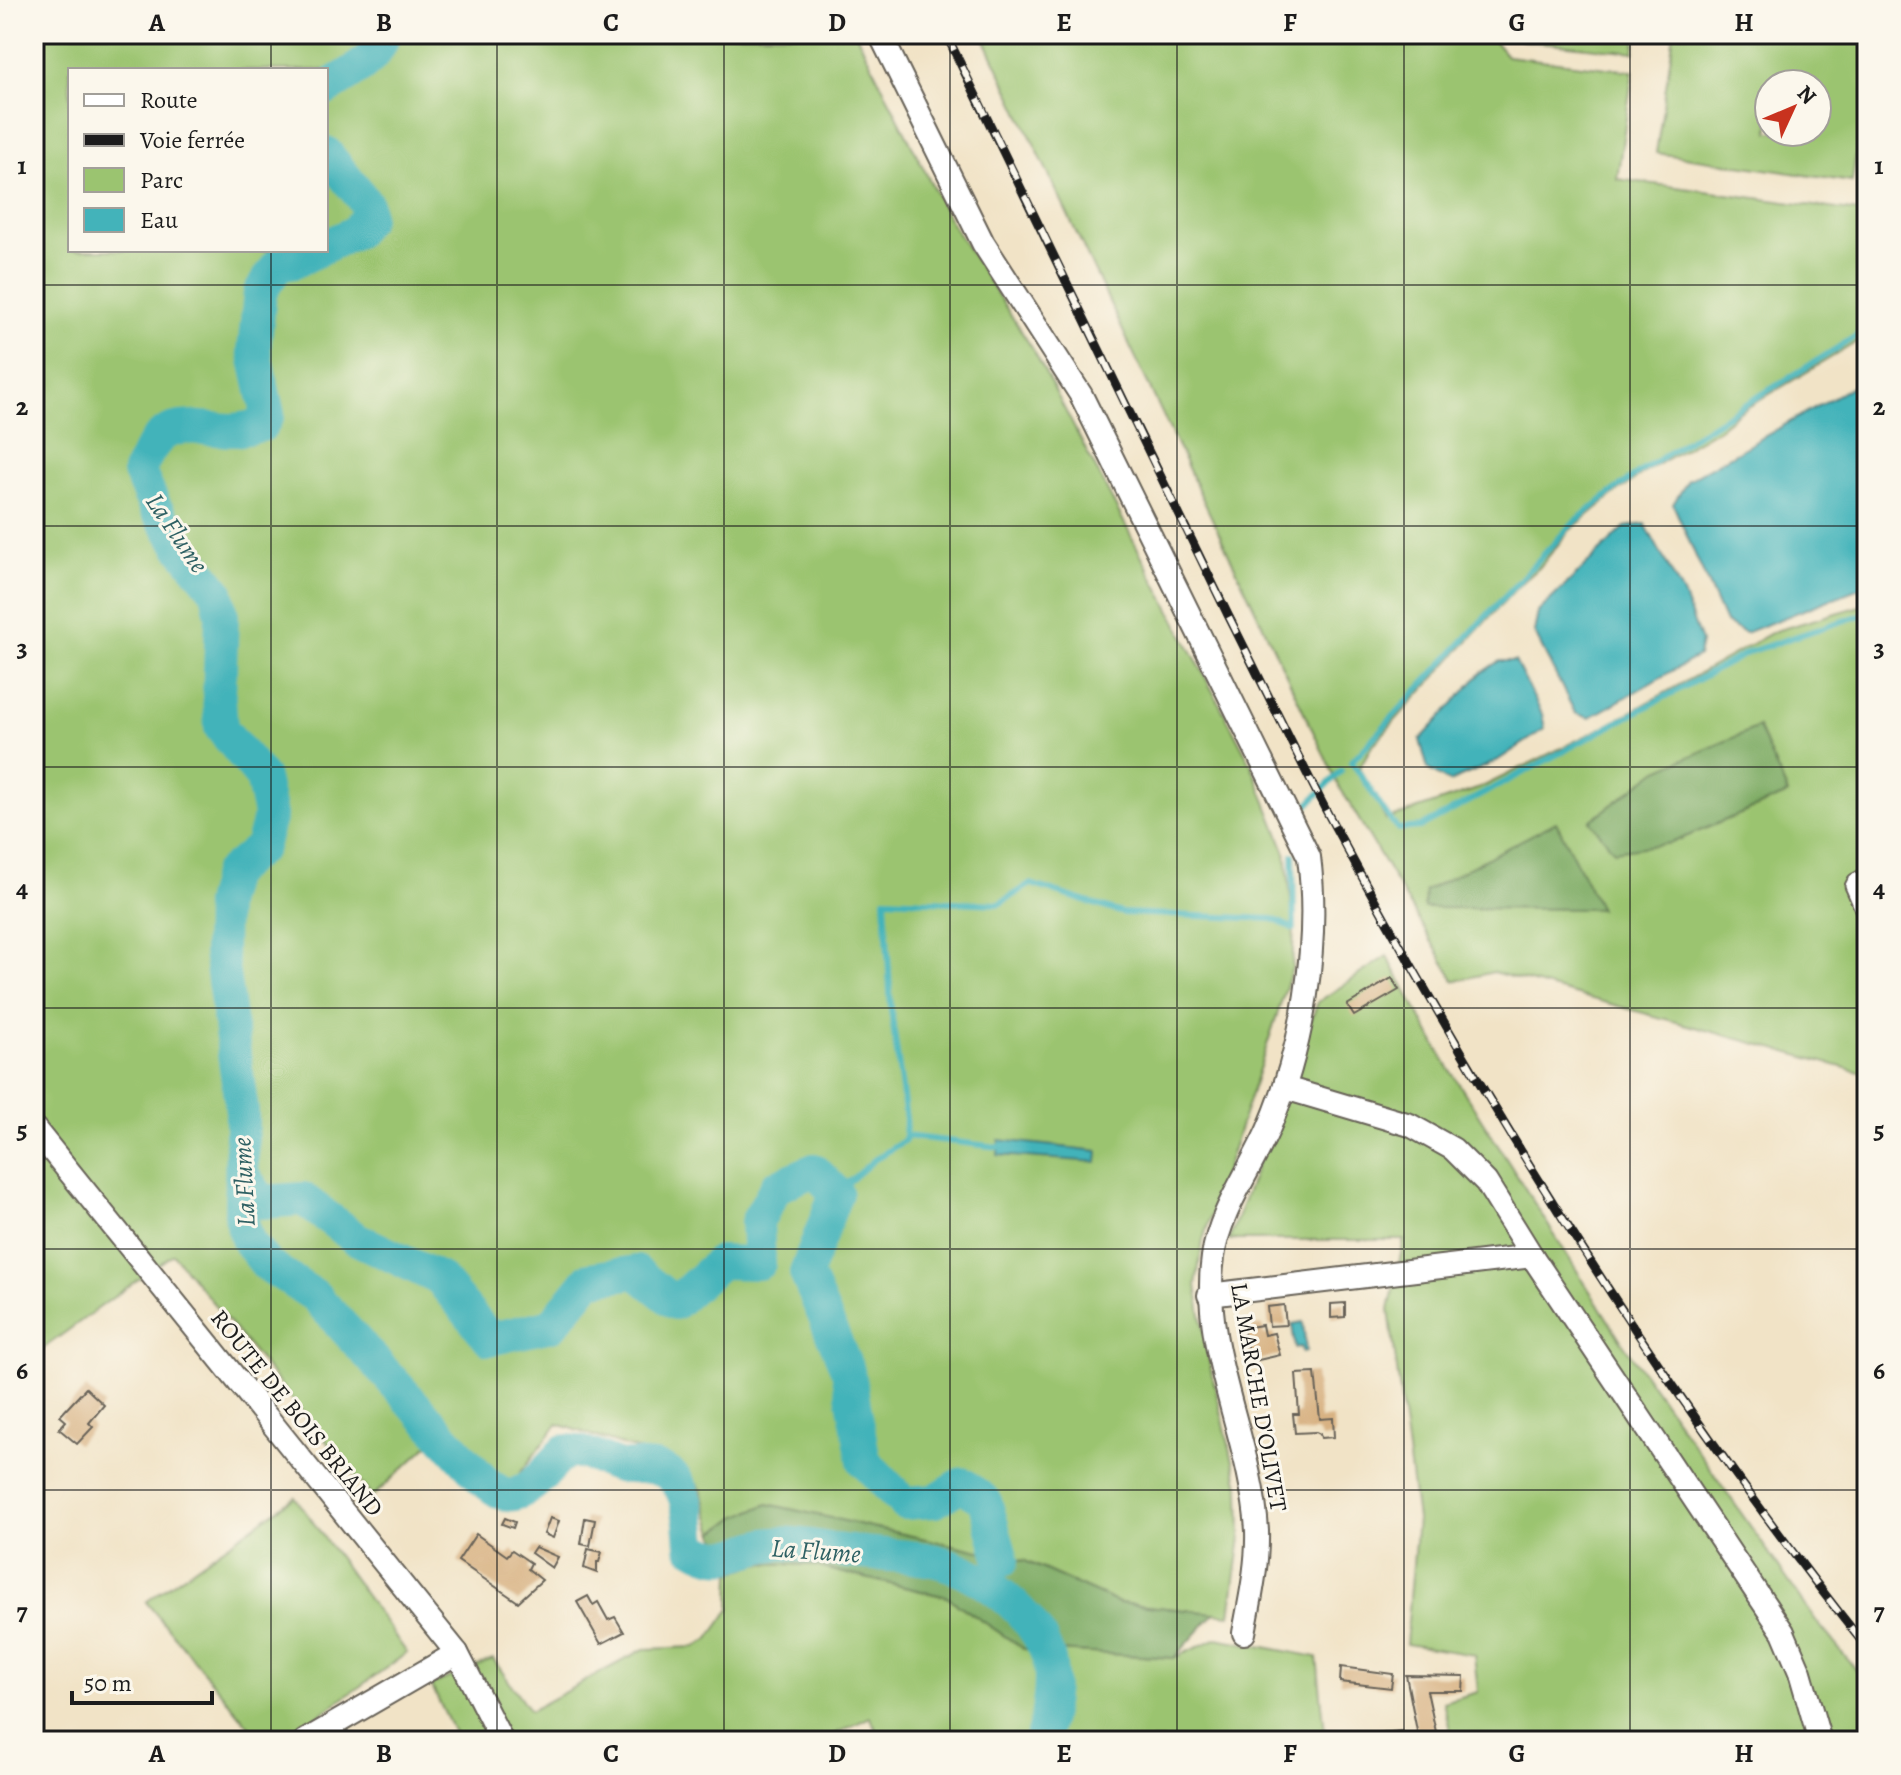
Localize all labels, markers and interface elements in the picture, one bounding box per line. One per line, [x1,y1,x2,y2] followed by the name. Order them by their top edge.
[148,5,166,40] text: A
[376,5,392,40] text: B
[603,5,619,40] text: C
[828,5,846,40] text: D
[1056,5,1072,40] text: E
[1283,5,1297,40] text: F
[1508,5,1526,40] text: G
[1734,5,1754,40] text: H
[68,68,328,252] legend
[1753,68,1833,148] north arrow
[1790,79,1823,111] text: N
[140,84,198,116] text: Route
[139,124,245,156] text: Voie ferrée
[17,148,27,183] text: 1
[1874,148,1884,183] text: 1
[140,164,183,196] text: Parc
[140,204,178,236] text: Eau
[16,389,29,424] text: 2
[1873,389,1886,424] text: 2
[137,486,217,580] water label: La Flume
[16,630,28,665] text: 3
[1873,630,1885,665] text: 3
[16,871,28,906] text: 4
[1873,871,1885,906] text: 4
[16,1112,28,1147] text: 5
[1873,1112,1885,1147] text: 5
[224,1136,264,1228] water label: La Flume
[1223,1280,1295,1514] street label: LA MARCHE D'OLIVET
[203,1303,391,1523] street label: ROUTE DE BOIS BRIAND
[16,1353,28,1388] text: 6
[1873,1353,1885,1388] text: 6
[770,1530,862,1572] water label: La Flume
[16,1594,28,1629] text: 7
[1873,1594,1885,1629] text: 7
[72,1655,212,1705] scale bar
[84,1667,132,1699] text: 50 m
[148,1736,166,1771] text: A
[376,1736,392,1771] text: B
[603,1736,619,1771] text: C
[828,1736,846,1771] text: D
[1056,1736,1072,1771] text: E
[1283,1736,1297,1771] text: F
[1508,1736,1526,1771] text: G
[1734,1736,1754,1771] text: H

